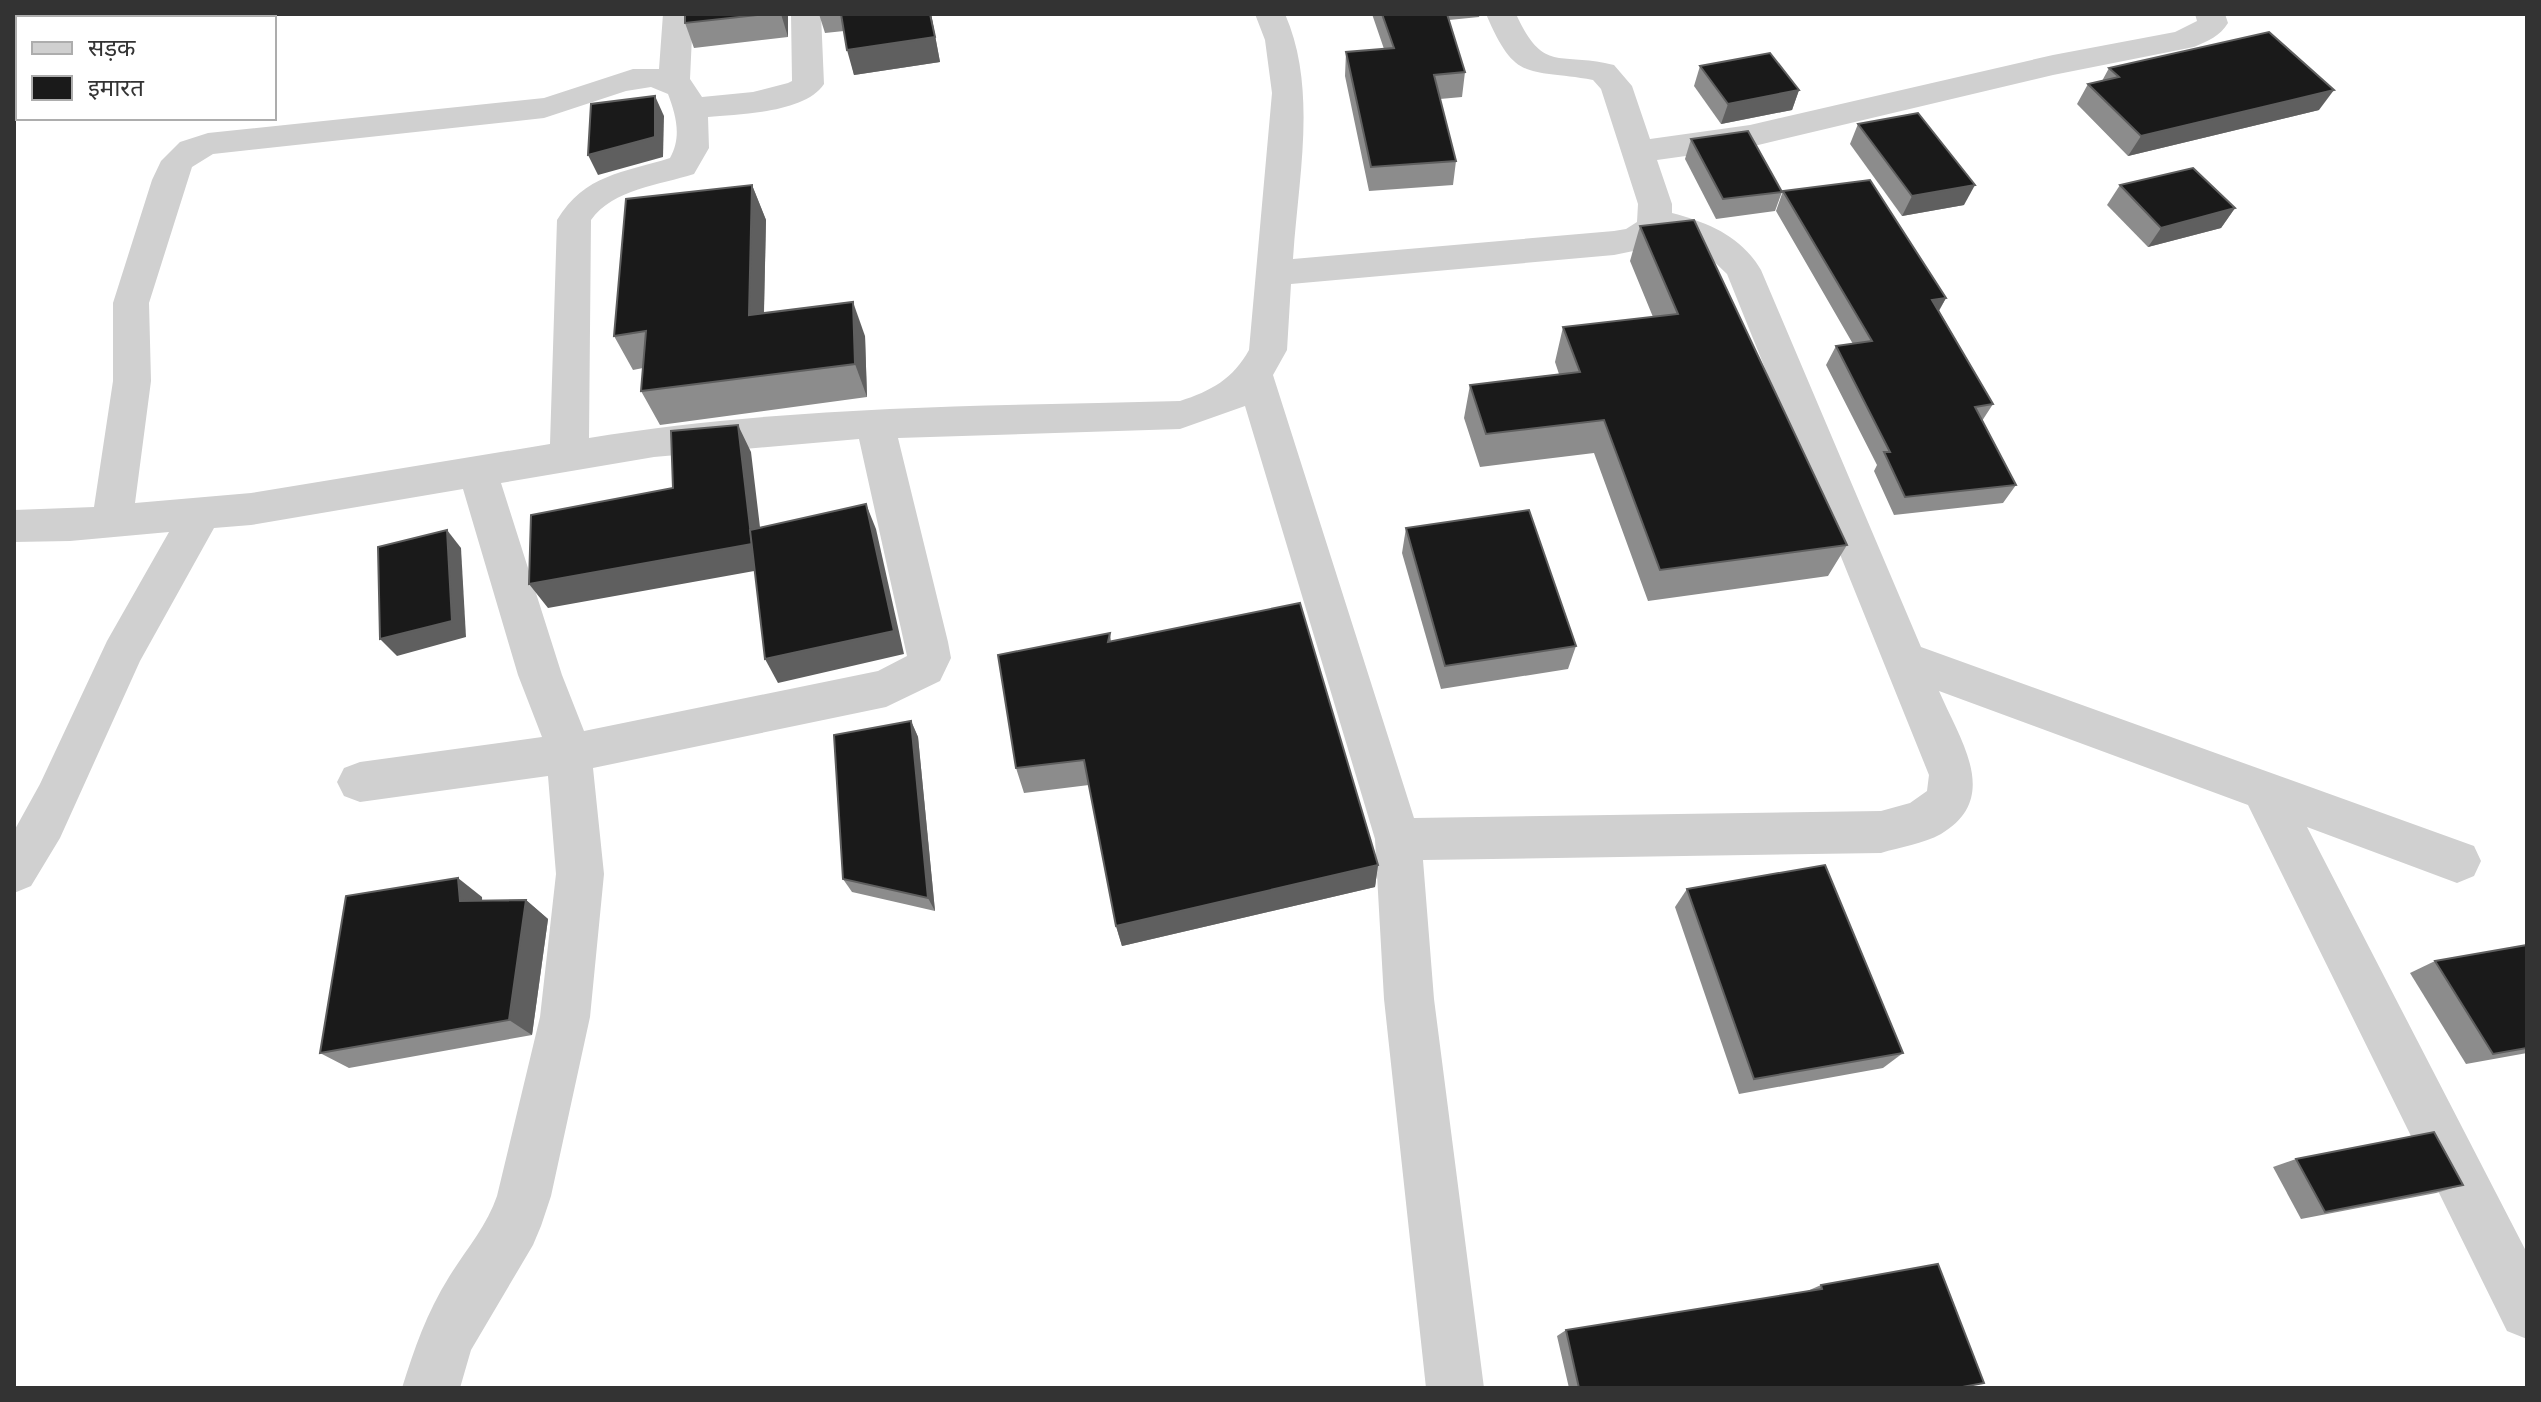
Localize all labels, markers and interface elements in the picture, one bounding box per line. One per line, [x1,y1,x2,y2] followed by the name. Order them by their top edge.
[16,16,276,120] legend
[88,32,136,63] text: सड़क
[88,72,145,103] text: इमारत

